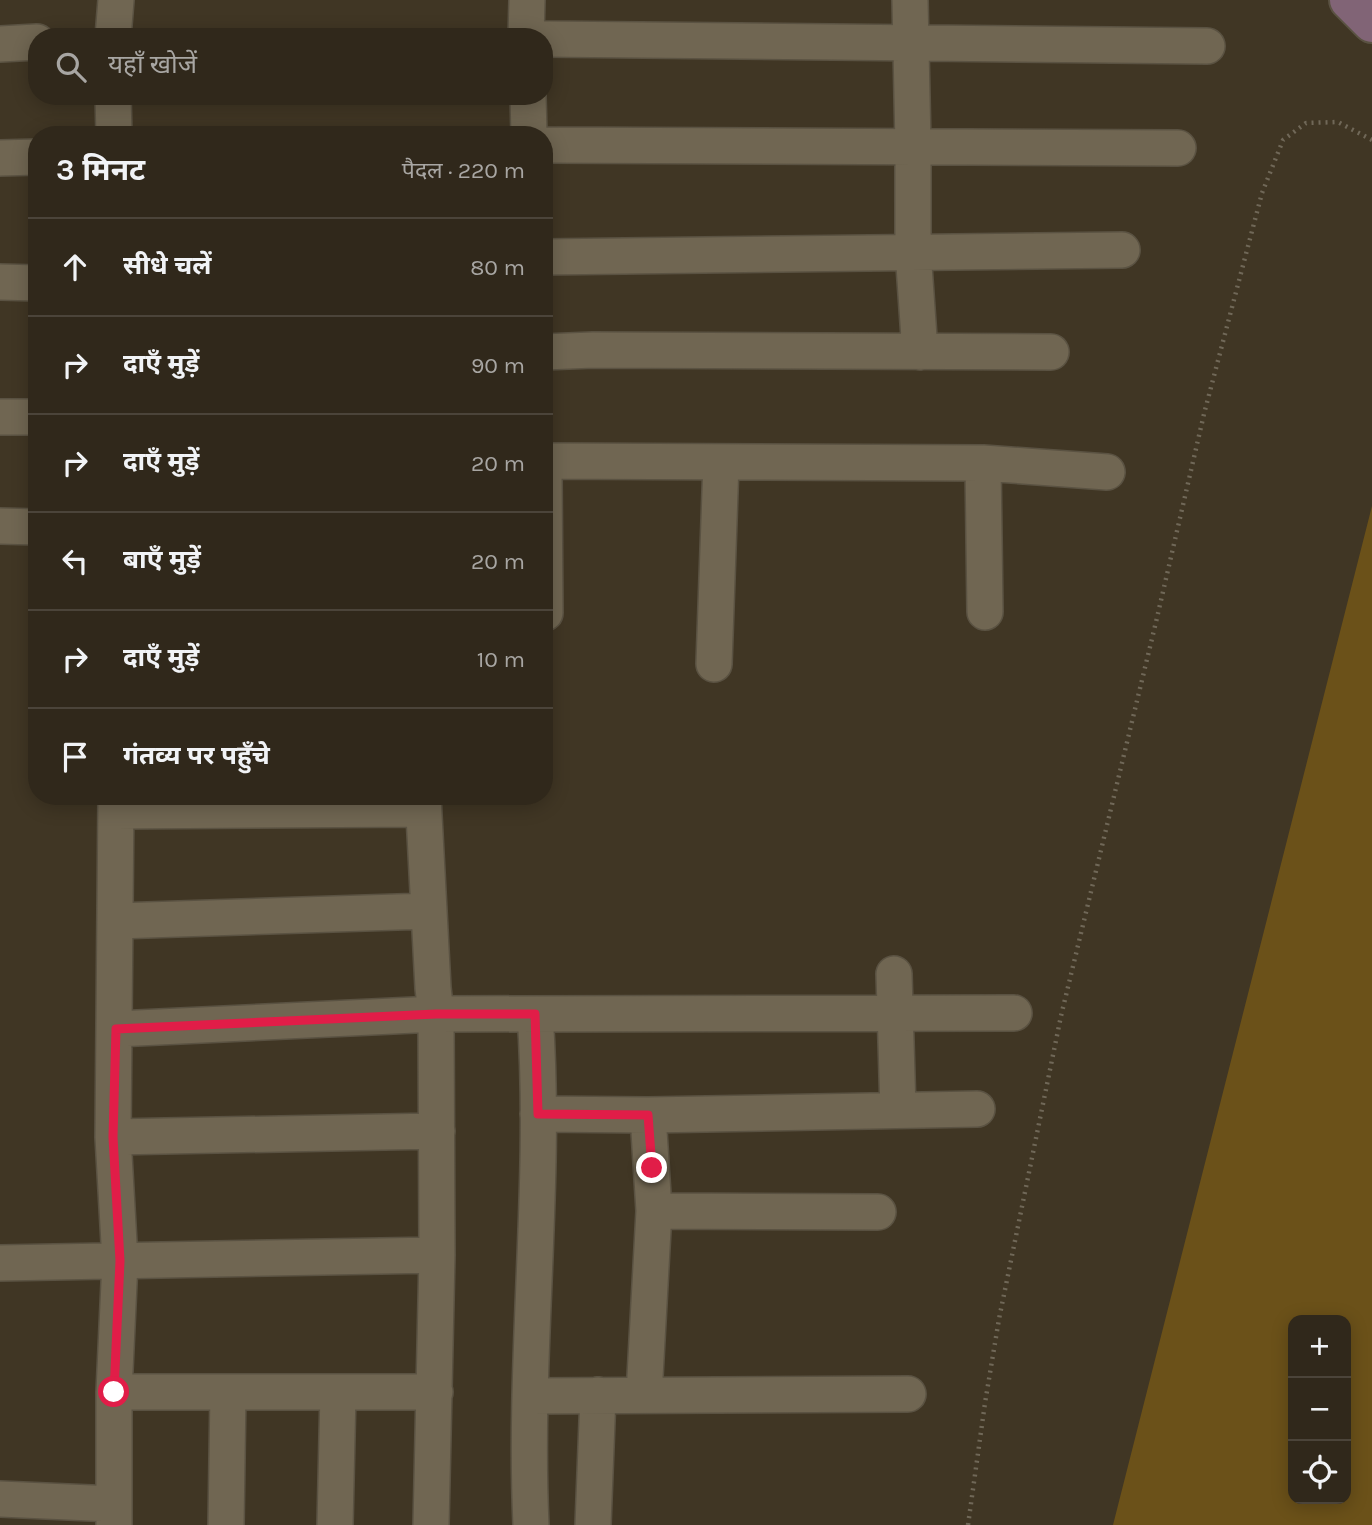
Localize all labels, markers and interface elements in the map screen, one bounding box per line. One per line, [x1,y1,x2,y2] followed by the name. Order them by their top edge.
[28,28,553,105] search box
[52,48,90,86] icon: search
[108,49,197,80] text: यहाँ खोजें
[56,152,145,188] text: 3 मिनट
[402,157,525,184] text: पैदल · 220 m
[56,248,94,286] icon: ahead
[123,250,212,281] text: सीधे चलें
[470,254,525,281] text: 80 m
[56,346,94,384] icon: right
[123,348,199,379] text: दाएँ मुड़ें
[471,352,525,379] text: 90 m
[56,444,94,482] icon: right
[123,446,199,477] text: दाएँ मुड़ें
[471,450,525,477] text: 20 m
[56,542,94,580] icon: left
[123,544,201,575] text: बाएँ मुड़ें
[471,548,525,575] text: 20 m
[56,640,94,678] icon: right
[123,642,199,673] text: दाएँ मुड़ें
[477,646,525,673] text: 10 m
[56,738,94,776] icon: arrive
[123,740,270,771] text: गंतव्य पर पहुँचे
[636,1152,667,1183] route end
[1288,1315,1351,1504] map controls
[1288,1315,1351,1378] button: +
[98,1376,129,1407] route start
[1288,1378,1351,1441] button: −
[1288,1441,1351,1504] button: locate

